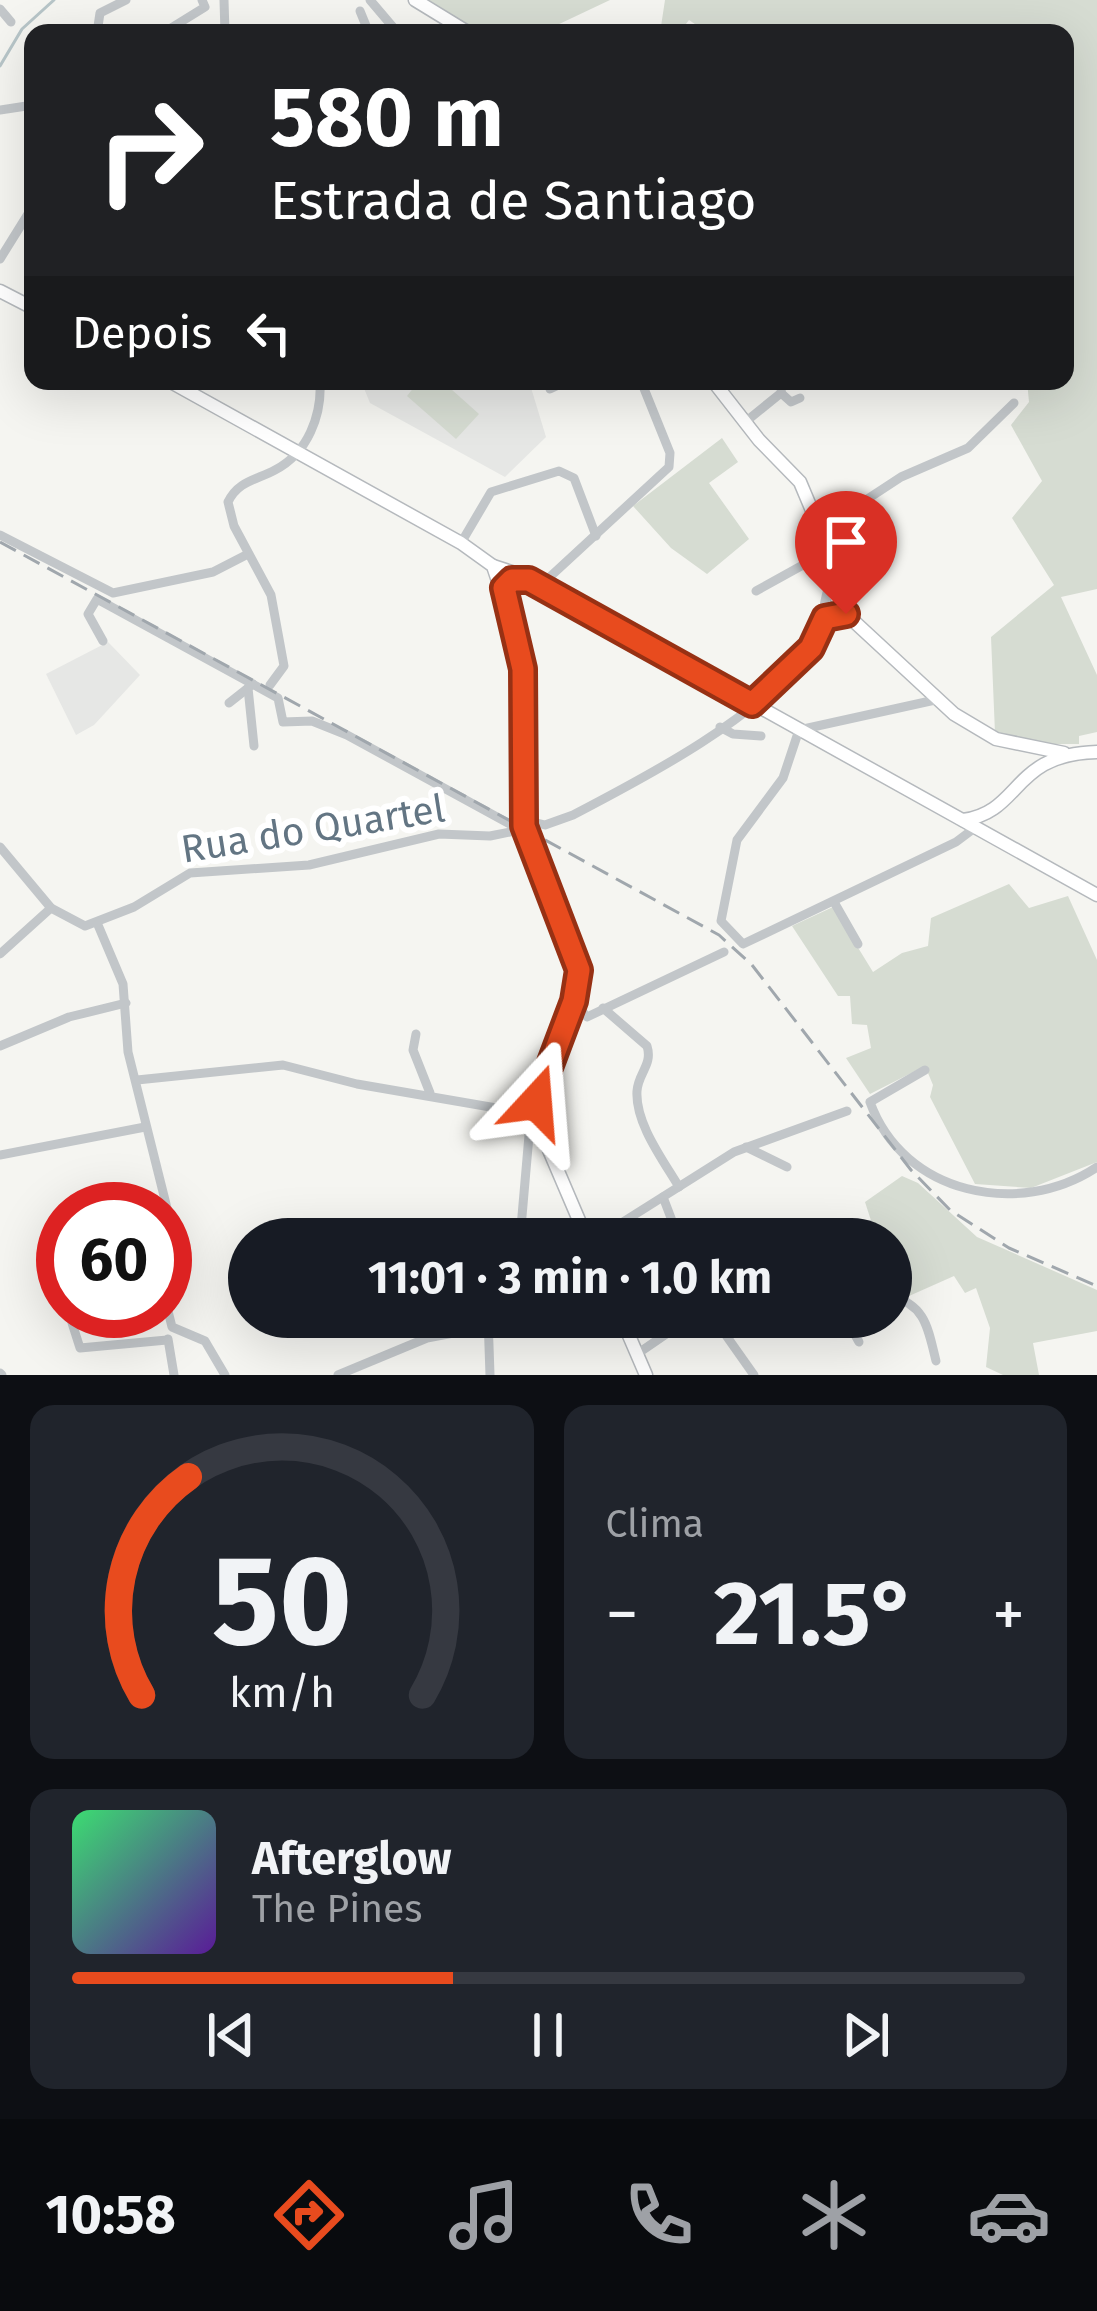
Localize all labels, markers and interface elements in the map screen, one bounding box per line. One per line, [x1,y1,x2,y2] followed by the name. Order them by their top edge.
[270,67,504,168] text: 580 m
[72,72,228,228] icon: right
[270,169,756,233] text: Estrada de Santiago
[236,300,302,366] icon: left
[72,306,212,360] text: Depois
[795,491,897,614] pin
[813,509,879,575] icon: arrive
[178,785,448,873] street label: Rua do Quartel
[473,1039,599,1165] position arrow
[36,1182,192,1338] speed limit sign: 60
[368,1251,772,1305] text: 11:01 · 3 min · 1.0 km
[606,1501,704,1547] text: Clima
[212,1527,352,1677] text: 50
[714,1560,917,1668] text: 21.5°
[606,1575,639,1654] text: −
[992,1575,1025,1654] text: +
[229,1667,335,1718] text: km/h
[252,1832,451,1886] text: Afterglow
[252,1886,423,1932] text: The Pines
[198,2002,264,2068] icon: previous
[515,2002,581,2068] icon: pause
[833,2002,899,2068] icon: next
[267,2173,351,2257] icon: directions
[442,2173,526,2257] icon: music
[617,2173,701,2257] icon: phone
[792,2173,876,2257] icon: climate
[967,2173,1051,2257] icon: car
[46,2183,176,2247] text: 10:58

